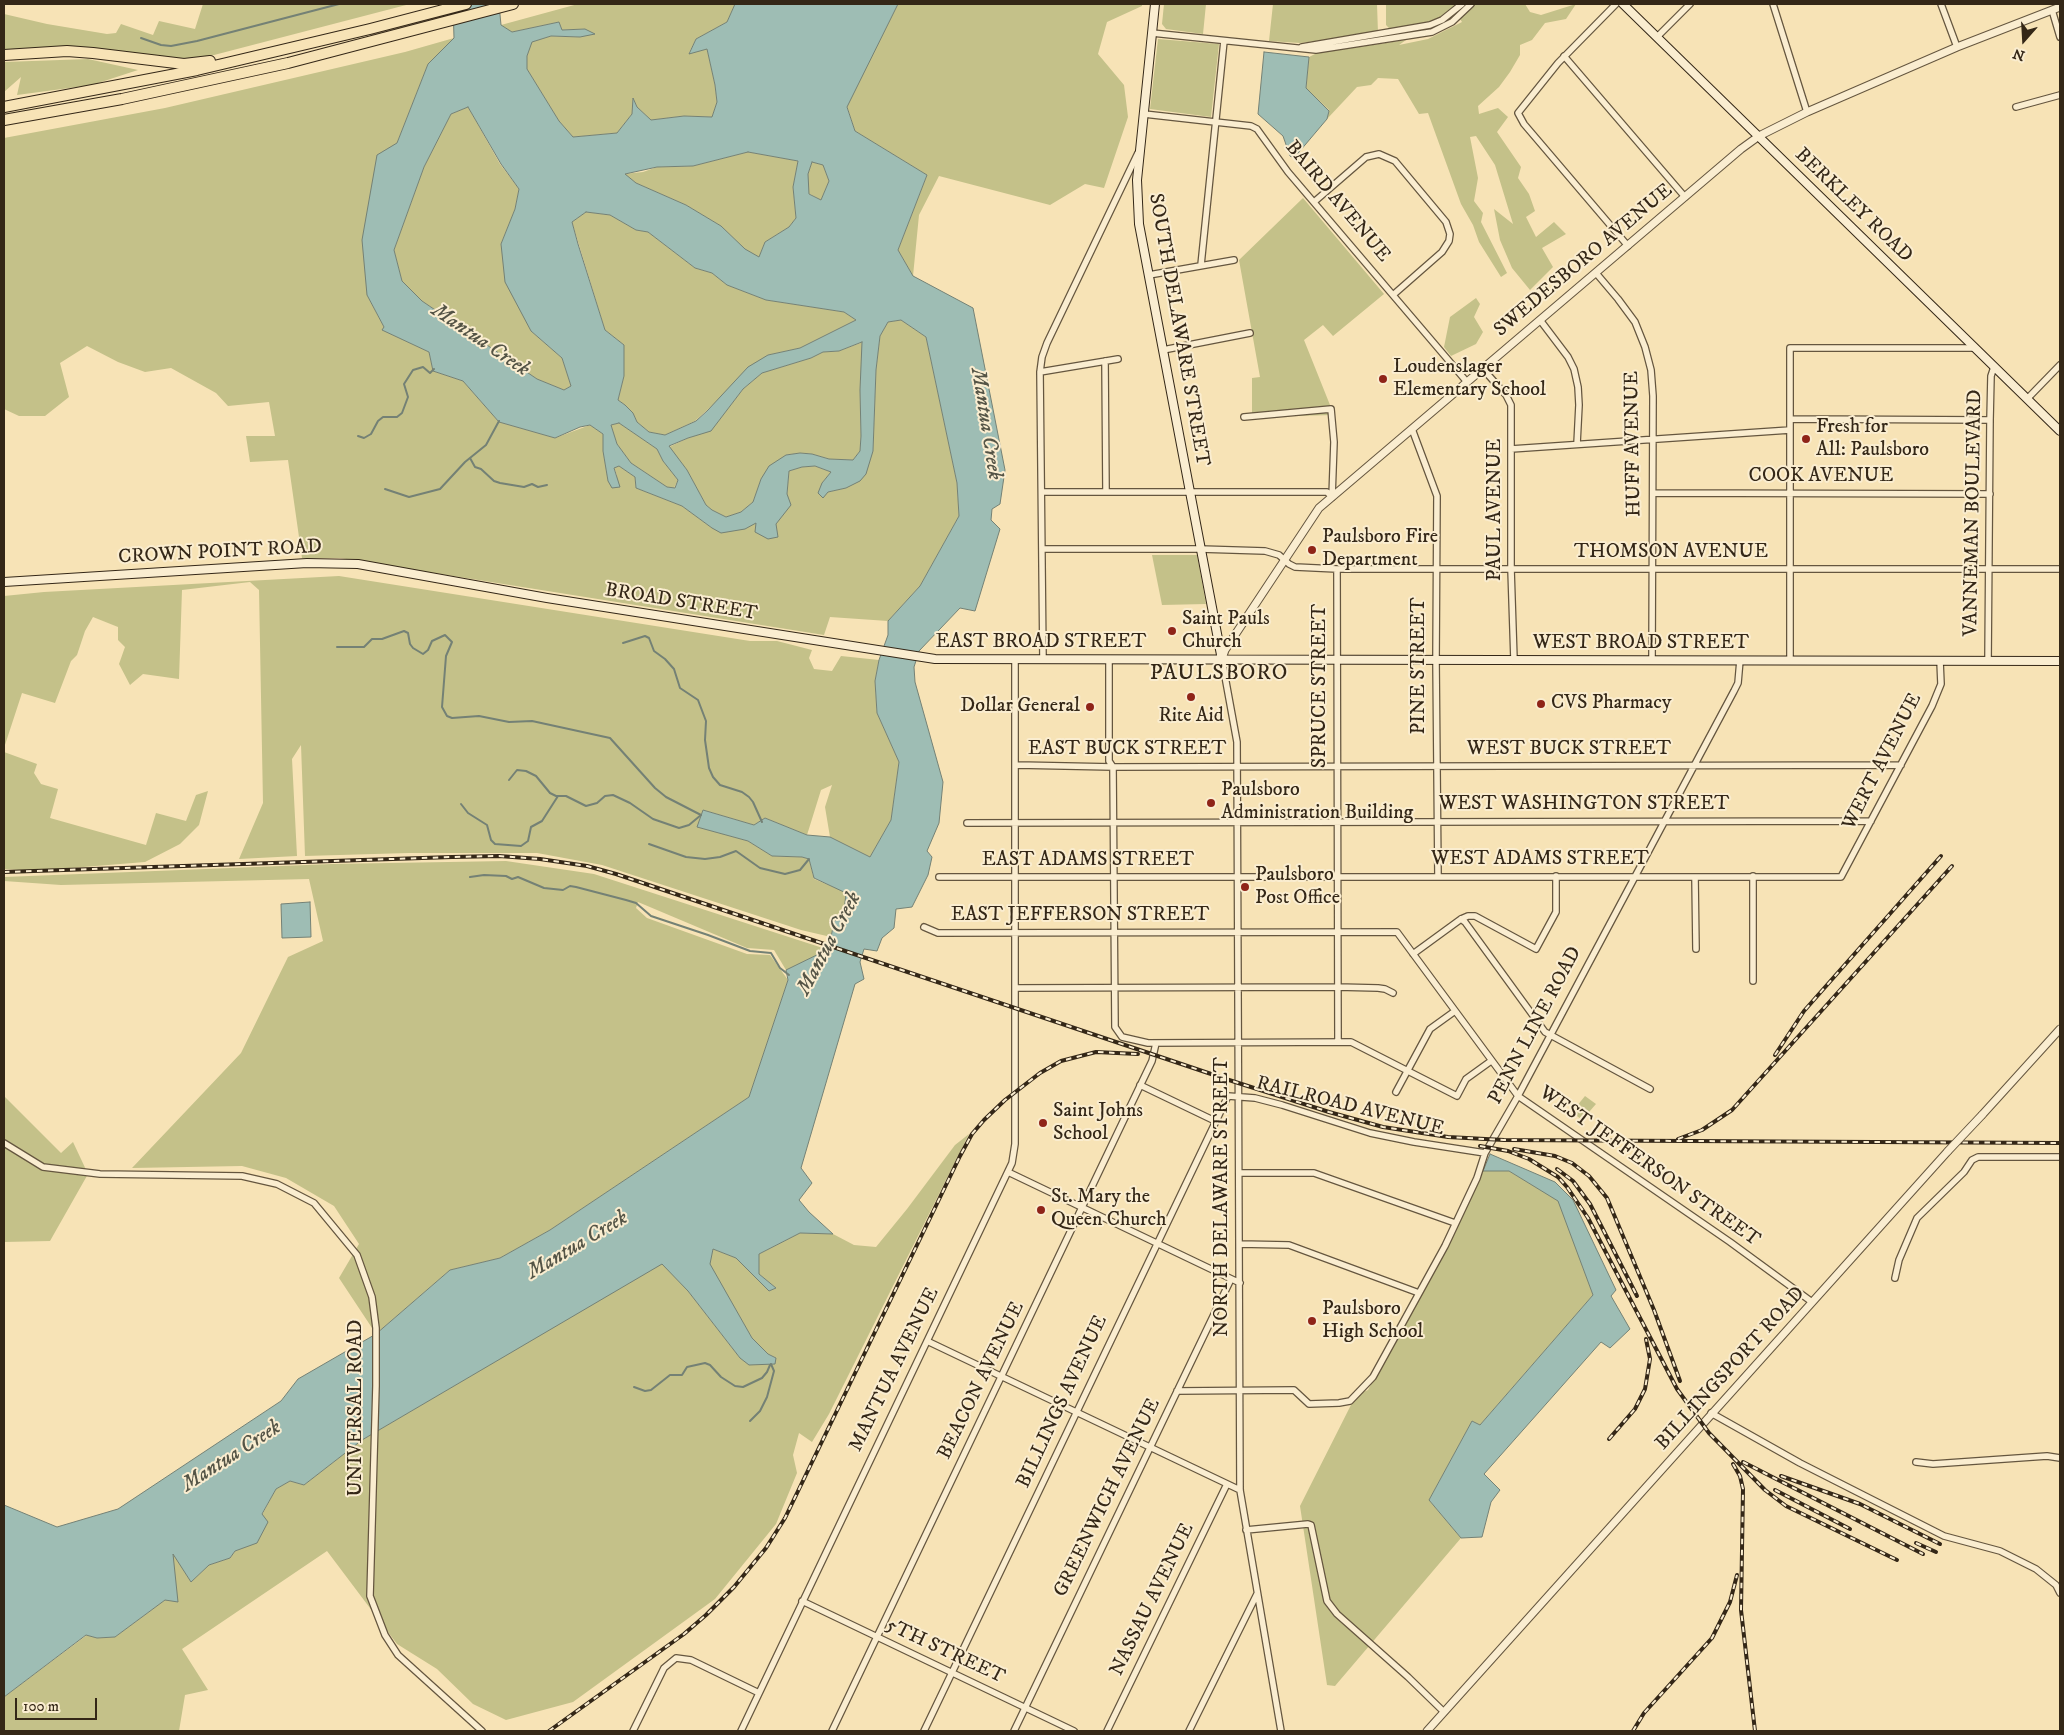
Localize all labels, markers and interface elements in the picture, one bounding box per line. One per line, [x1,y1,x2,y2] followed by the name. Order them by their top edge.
[1999,15,2049,65] north arrow
[2011,44,2027,65] text: N
[1279,136,1395,268] street label: BAIRD AVENUE
[1789,144,1917,268] street label: BERKLEY ROAD
[1490,179,1678,343] street label: SWEDESBORO AVENUE
[1142,192,1214,468] street label: SOUTH DELAWARE STREET
[426,299,534,383] water label: Mantua Creek
[1393,356,1546,403] place label: Loudenslager Elementary School
[964,366,1006,482] water label: Mantua Creek
[1621,371,1647,517] street label: HUFF AVENUE
[1377,373,1389,385] marker: Loudenslager Elementary School
[1960,389,1988,637] street label: VANNEMAN BOULEVARD
[1816,416,1929,463] place label: Fresh for All: Paulsboro
[1800,433,1812,445] marker: Fresh for All: Paulsboro
[1484,439,1508,581] street label: PAUL AVENUE
[1749,465,1893,489] street label: COOK AVENUE
[1322,526,1438,573] place label: Paulsboro Fire Department
[118,536,322,570] street label: CROWN POINT ROAD
[1574,541,1768,565] street label: THOMSON AVENUE
[1306,544,1318,556] marker: Paulsboro Fire Department
[603,579,759,627] street label: BROAD STREET
[1408,597,1432,735] street label: PINE STREET
[1309,604,1333,768] street label: SPRUCE STREET
[1182,608,1270,655] place label: Saint Pauls Church
[1166,625,1178,637] marker: Saint Pauls Church
[936,631,1146,655] street label: EAST BROAD STREET
[1533,632,1749,656] street label: WEST BROAD STREET
[1149,661,1289,687] district label: PAULSBORO
[1838,690,1928,834] street label: WERT AVENUE
[1185,691,1197,703] marker: Rite Aid
[1551,692,1671,716] place label: CVS Pharmacy
[960,695,1080,719] place label: Dollar General
[1535,698,1547,710] marker: CVS Pharmacy
[1084,701,1096,713] marker: Dollar General
[1158,705,1224,729] place label: Rite Aid
[1028,738,1226,762] street label: EAST BUCK STREET
[1467,738,1671,762] street label: WEST BUCK STREET
[1221,779,1413,826] place label: Paulsboro Administration Building
[1439,793,1729,817] street label: WEST WASHINGTON STREET
[1205,797,1217,809] marker: Paulsboro Administration Building
[1431,848,1649,872] street label: WEST ADAMS STREET
[982,849,1194,873] street label: EAST ADAMS STREET
[1255,864,1340,911] place label: Paulsboro Post Office
[1239,881,1251,893] marker: Paulsboro Post Office
[792,888,868,1000] water label: Mantua Creek
[951,904,1209,928] street label: EAST JEFFERSON STREET
[1484,943,1588,1109] street label: PENN LINE ROAD
[1211,1057,1235,1337] street label: NORTH DELAWARE STREET
[1254,1072,1446,1142] street label: RAILROAD AVENUE
[1534,1081,1764,1253] street label: WEST JEFFERSON STREET
[1053,1100,1143,1147] place label: Saint Johns School
[1037,1117,1049,1129] marker: Saint Johns School
[1051,1186,1167,1233] place label: St. Mary the Queen Church
[1035,1204,1047,1216] marker: St. Mary the Queen Church
[523,1206,633,1286] water label: Mantua Creek
[1651,1282,1811,1456] street label: BILLINGSPORT ROAD
[845,1284,945,1456] street label: MANTUA AVENUE
[933,1298,1031,1464] street label: BEACON AVENUE
[1322,1298,1423,1345] place label: Paulsboro High School
[1012,1312,1114,1492] street label: BILLINGS AVENUE
[1306,1315,1318,1327] marker: Paulsboro High School
[345,1320,369,1496] street label: UNIVERSAL ROAD
[1049,1395,1167,1601] street label: GREENWICH AVENUE
[178,1416,286,1498] water label: Mantua Creek
[1106,1520,1200,1680] street label: NASSAU AVENUE
[882,1614,1008,1690] street label: 5TH STREET
[18,1688,100,1720] scale bar
[23,1697,59,1716] text: 100 m

